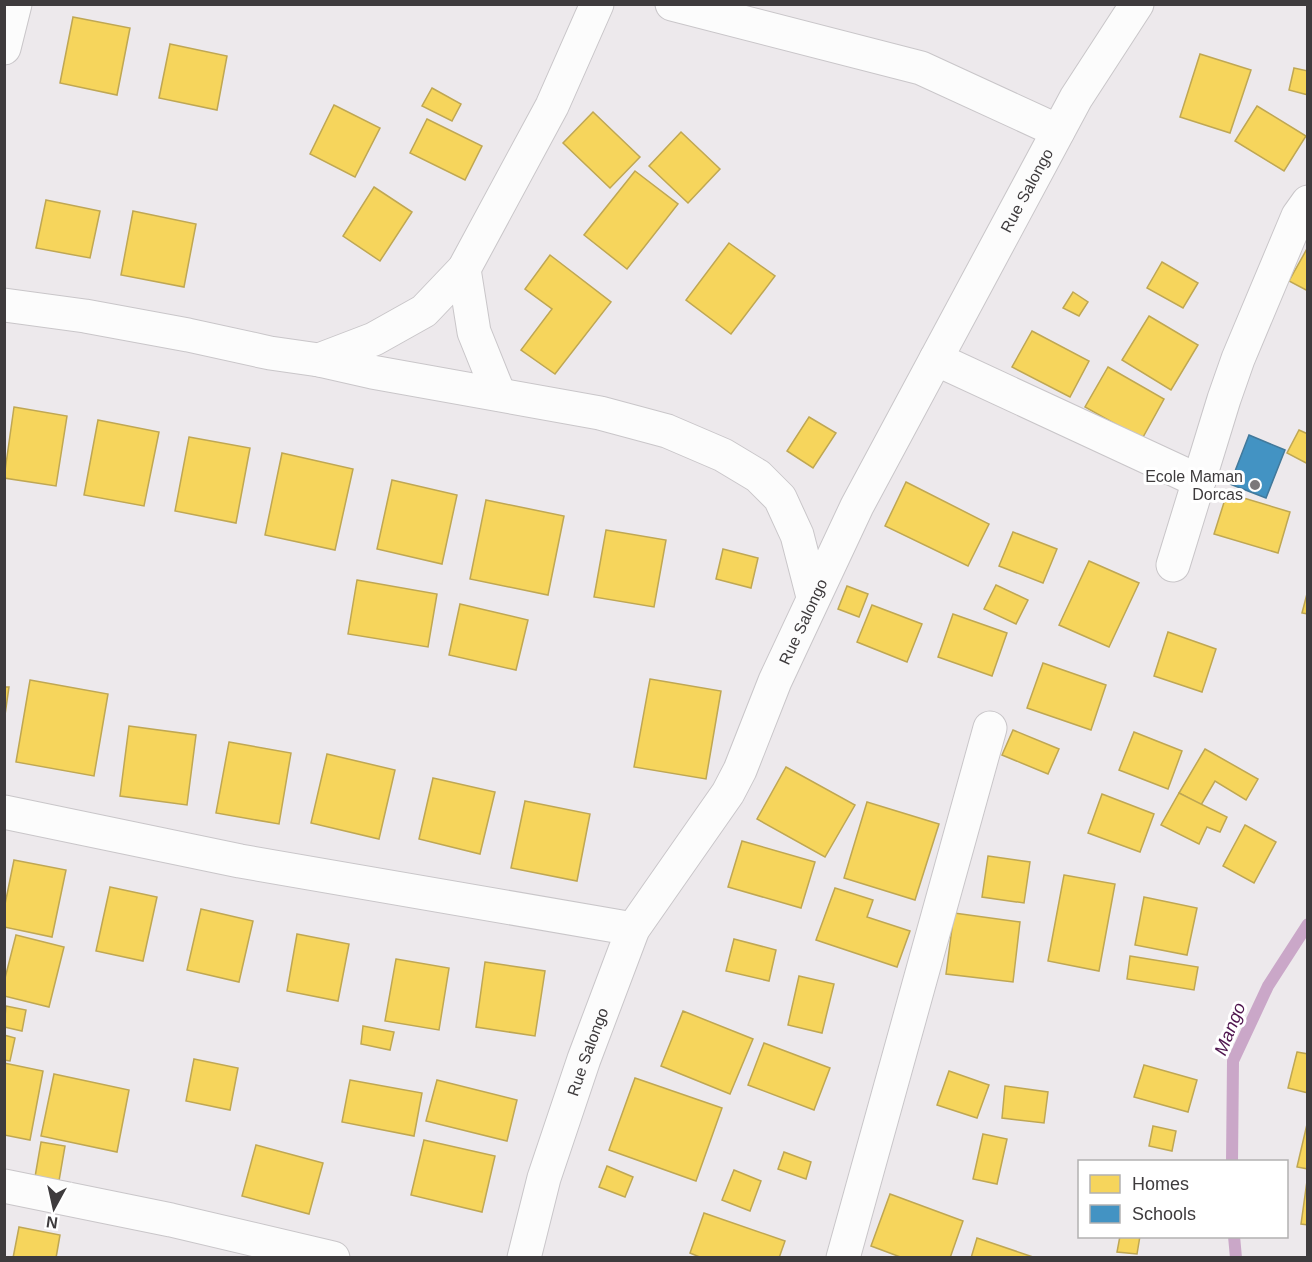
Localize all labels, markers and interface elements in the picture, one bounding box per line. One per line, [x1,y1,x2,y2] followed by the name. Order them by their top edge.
[998,146,1056,235] street label: Rue Salongo
[1145,468,1243,503] place label: Ecole Maman Dorcas
[1248,478,1262,492] marker: Ecole Maman Dorcas
[776,576,831,667] street label: Rue Salongo
[1210,1000,1250,1058] water label: Mango
[564,1005,612,1098] street label: Rue Salongo
[1078,1160,1288,1238] legend
[1132,1174,1189,1194] text: Homes
[24,1178,84,1238] north arrow
[1132,1204,1196,1224] text: Schools
[45,1213,59,1232] text: N

